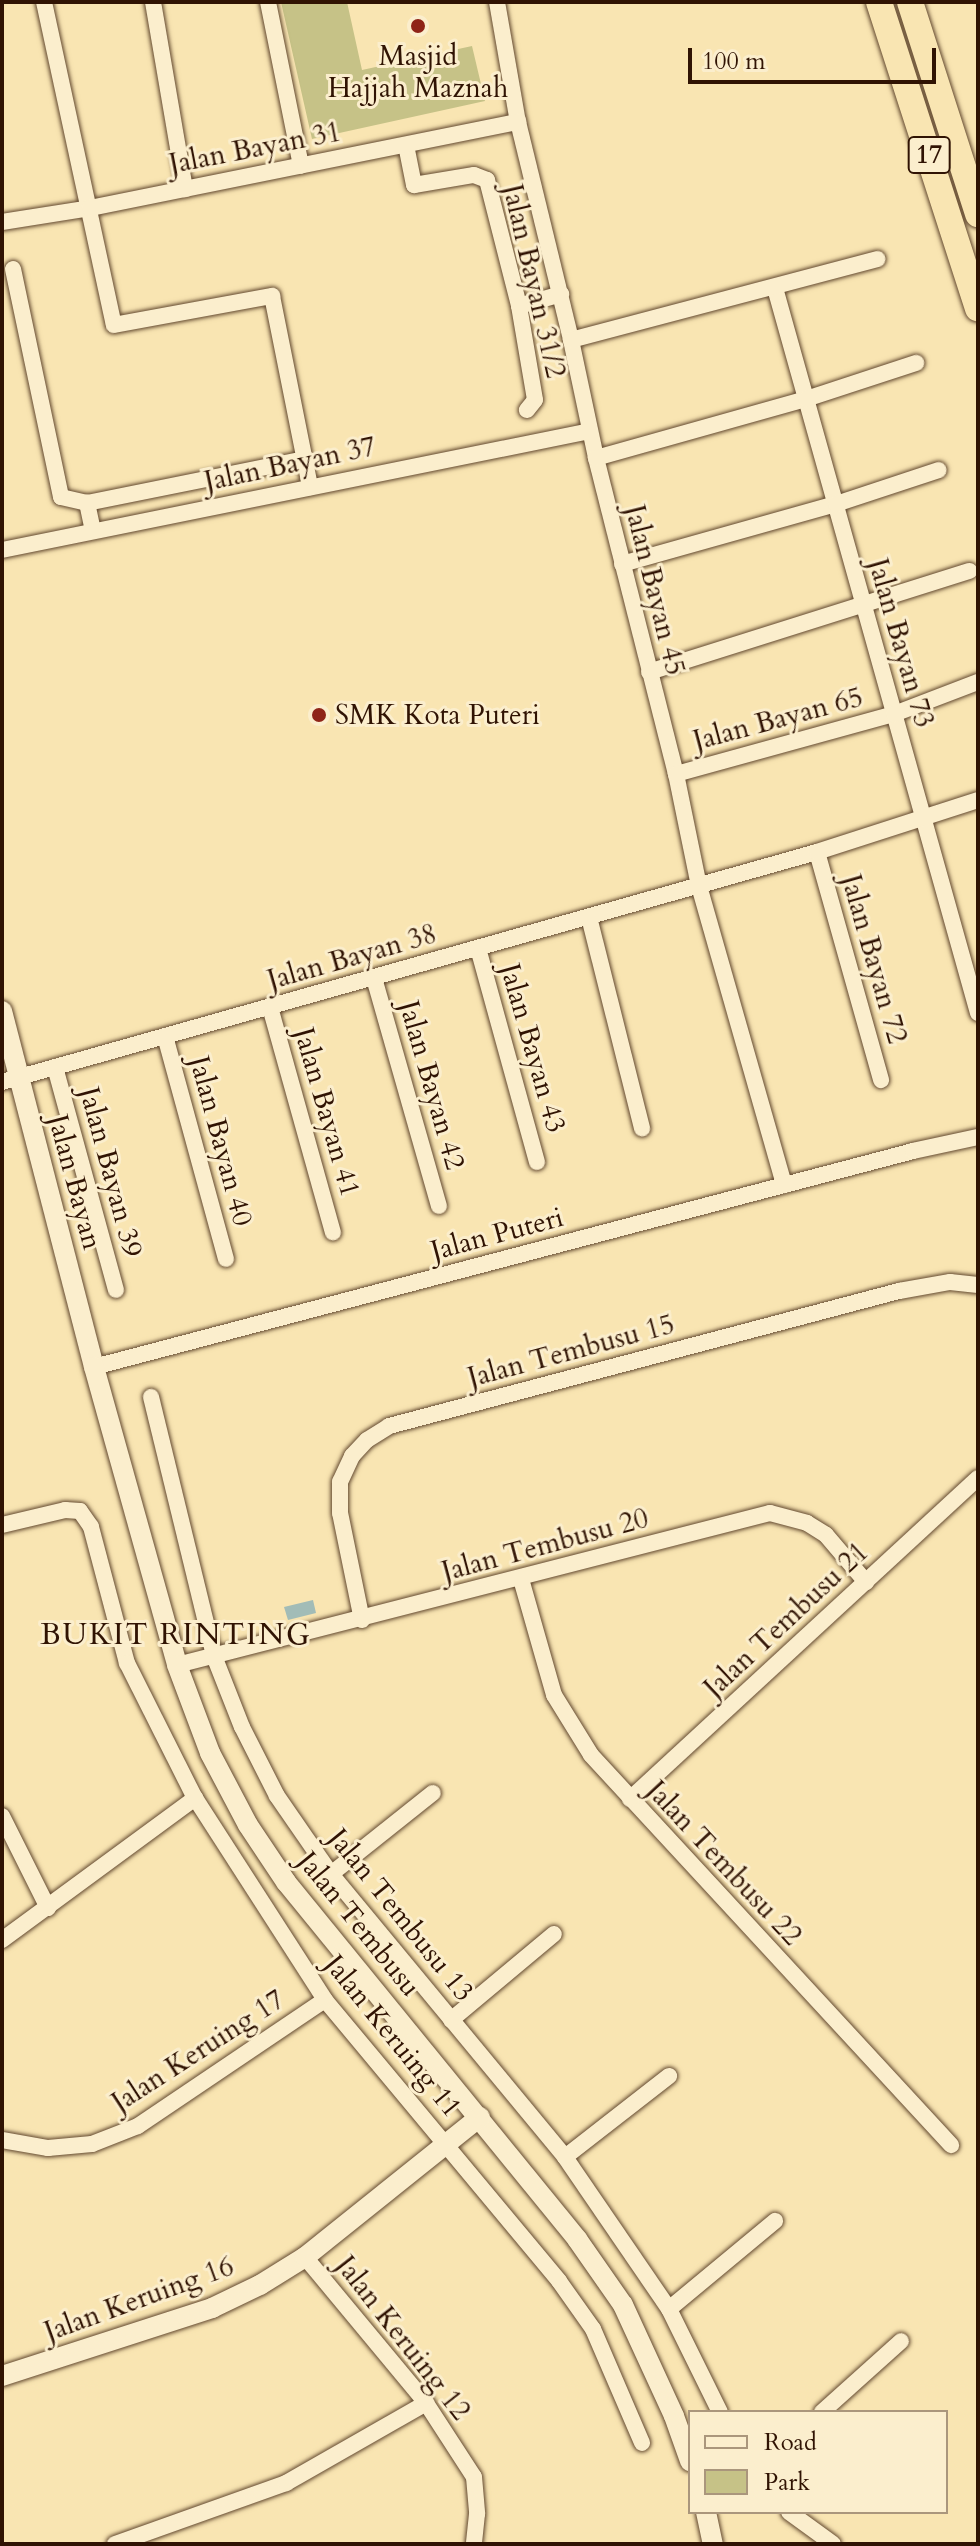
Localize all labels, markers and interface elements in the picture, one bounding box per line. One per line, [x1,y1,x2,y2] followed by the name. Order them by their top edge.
[409,17,427,35] marker: Masjid Hajjah Maznah
[692,32,940,82] scale bar
[328,39,508,105] place label: Masjid Hajjah Maznah
[702,45,766,78] text: 100 m
[166,115,344,181] street label: Jalan Bayan 31
[907,133,951,177] road number: 17
[495,181,573,381] street label: Jalan Bayan 31/2
[201,429,379,499] street label: Jalan Bayan 37
[618,501,692,679] street label: Jalan Bayan 45
[861,555,941,731] street label: Jalan Bayan 73
[689,680,867,758] street label: Jalan Bayan 65
[335,698,540,732] place label: SMK Kota Puteri
[310,706,328,724] marker: SMK Kota Puteri
[834,871,914,1047] street label: Jalan Bayan 72
[264,917,440,997] street label: Jalan Bayan 38
[493,960,573,1136] street label: Jalan Bayan 43
[392,997,472,1173] street label: Jalan Bayan 42
[287,1024,367,1200] street label: Jalan Bayan 41
[182,1052,260,1230] street label: Jalan Bayan 40
[72,1083,150,1261] street label: Jalan Bayan 39
[41,1111,109,1253] street label: Jalan Bayan
[427,1200,567,1268] street label: Jalan Puteri
[464,1307,678,1395] street label: Jalan Tembusu 15
[438,1501,652,1589] street label: Jalan Tembusu 20
[697,1535,875,1705] street label: Jalan Tembusu 21
[40,1617,312,1653] district label: BUKIT RINTING
[639,1774,809,1952] street label: Jalan Tembusu 22
[321,1822,481,2008] street label: Jalan Tembusu 13
[290,1845,428,2003] street label: Jalan Tembusu
[317,1948,469,2124] street label: Jalan Keruing 11
[105,1983,291,2119] street label: Jalan Keruing 17
[40,2249,238,2349] street label: Jalan Keruing 16
[328,2249,478,2427] street label: Jalan Keruing 12
[688,2410,948,2514] legend
[764,2426,817,2459] text: Road
[764,2466,810,2499] text: Park

